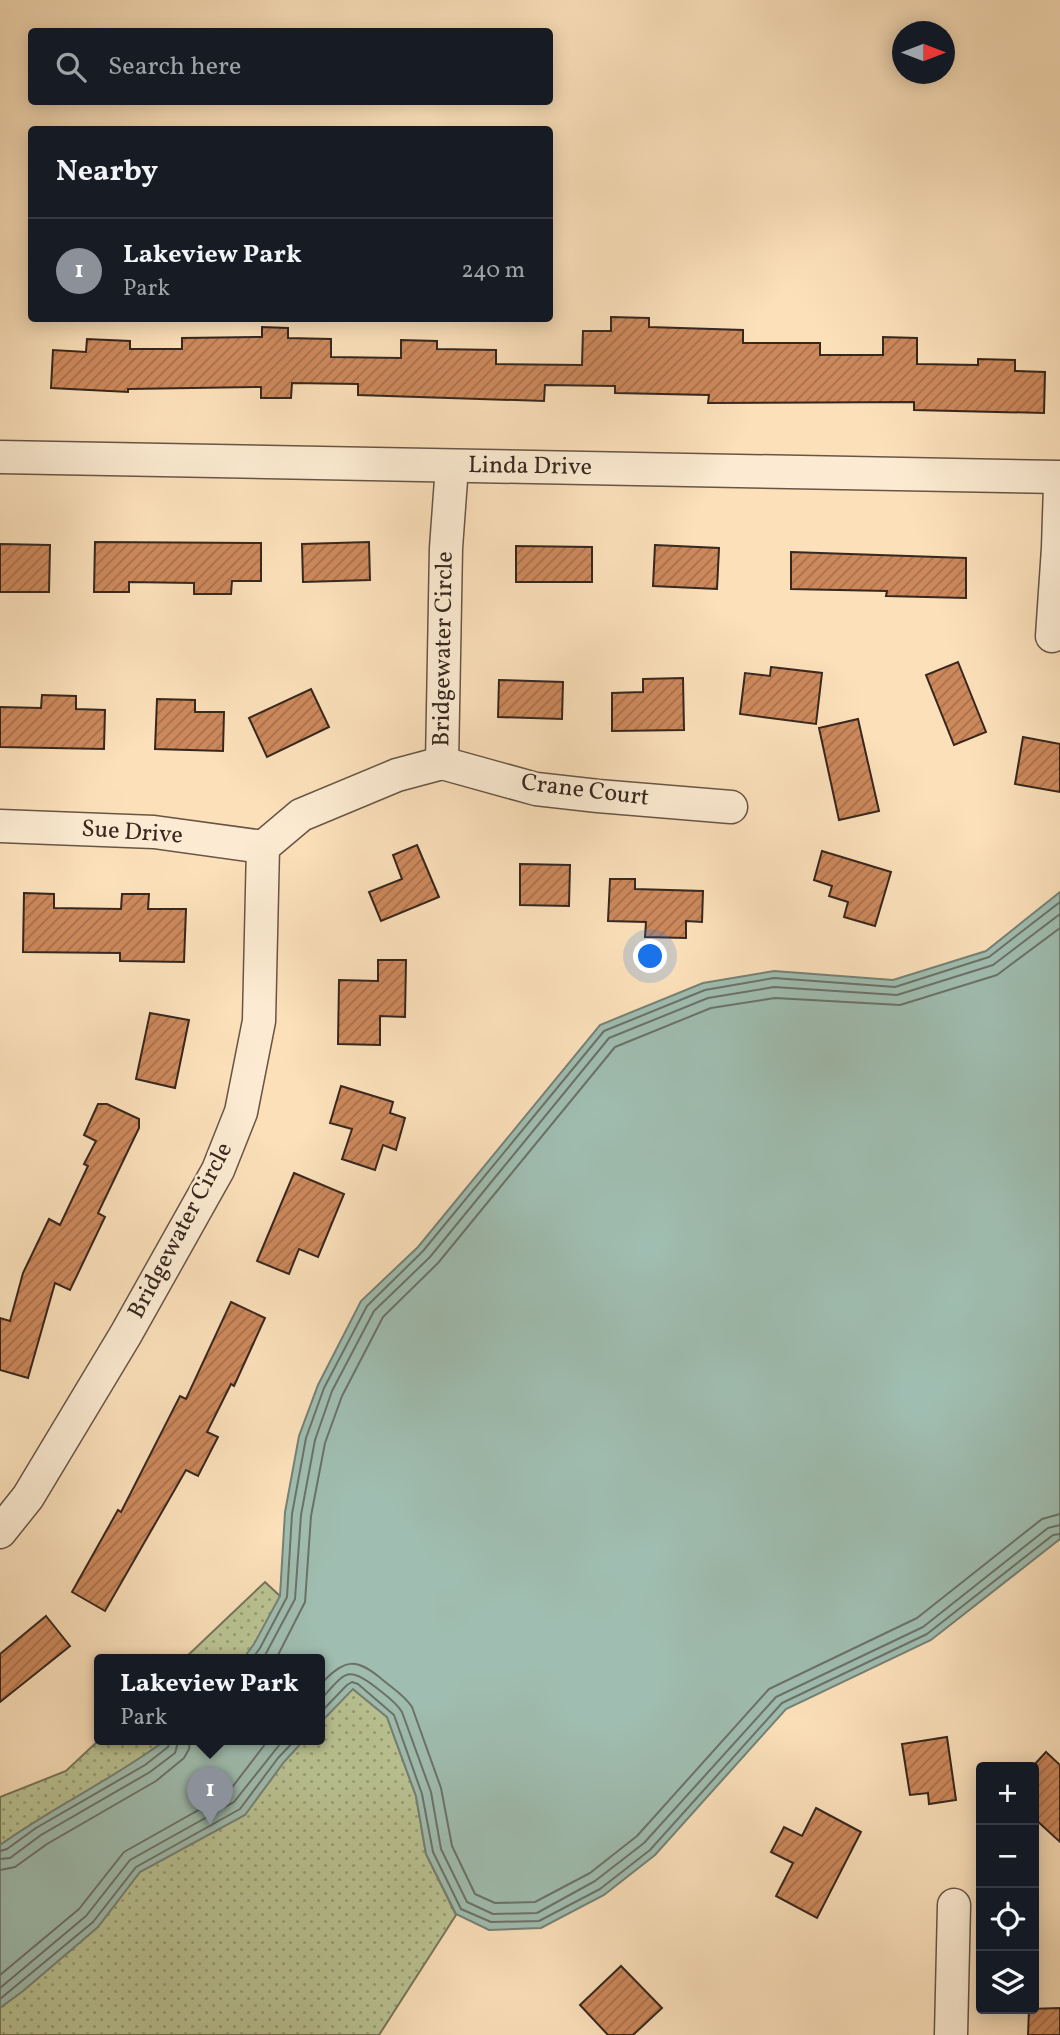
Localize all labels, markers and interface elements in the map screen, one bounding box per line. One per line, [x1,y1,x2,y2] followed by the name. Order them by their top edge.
[892,21,955,84] north arrow
[28,28,553,105] search box
[52,48,90,86] icon: search
[108,49,241,85] text: Search here
[56,151,158,193] text: Nearby
[123,237,302,273] text: Lakeview Park
[74,255,84,287] text: 1
[461,255,525,287] text: 240 m
[123,273,170,305] text: Park
[468,449,592,485] street label: Linda Drive
[425,551,463,747] street label: Bridgewater Circle
[519,766,651,816] street label: Crane Court
[80,812,184,854] street label: Sue Drive
[633,939,667,973] your location
[120,1137,242,1325] street label: Bridgewater Circle
[94,1654,325,1745] popup
[120,1666,299,1702] text: Lakeview Park
[120,1702,167,1734] text: Park
[976,1762,1039,2014] map controls
[976,1762,1039,1825] button: +
[187,1767,233,1825] pin: 1
[976,1825,1039,1888] button: −
[976,1888,1039,1951] button: locate
[976,1951,1039,2014] button: layers

